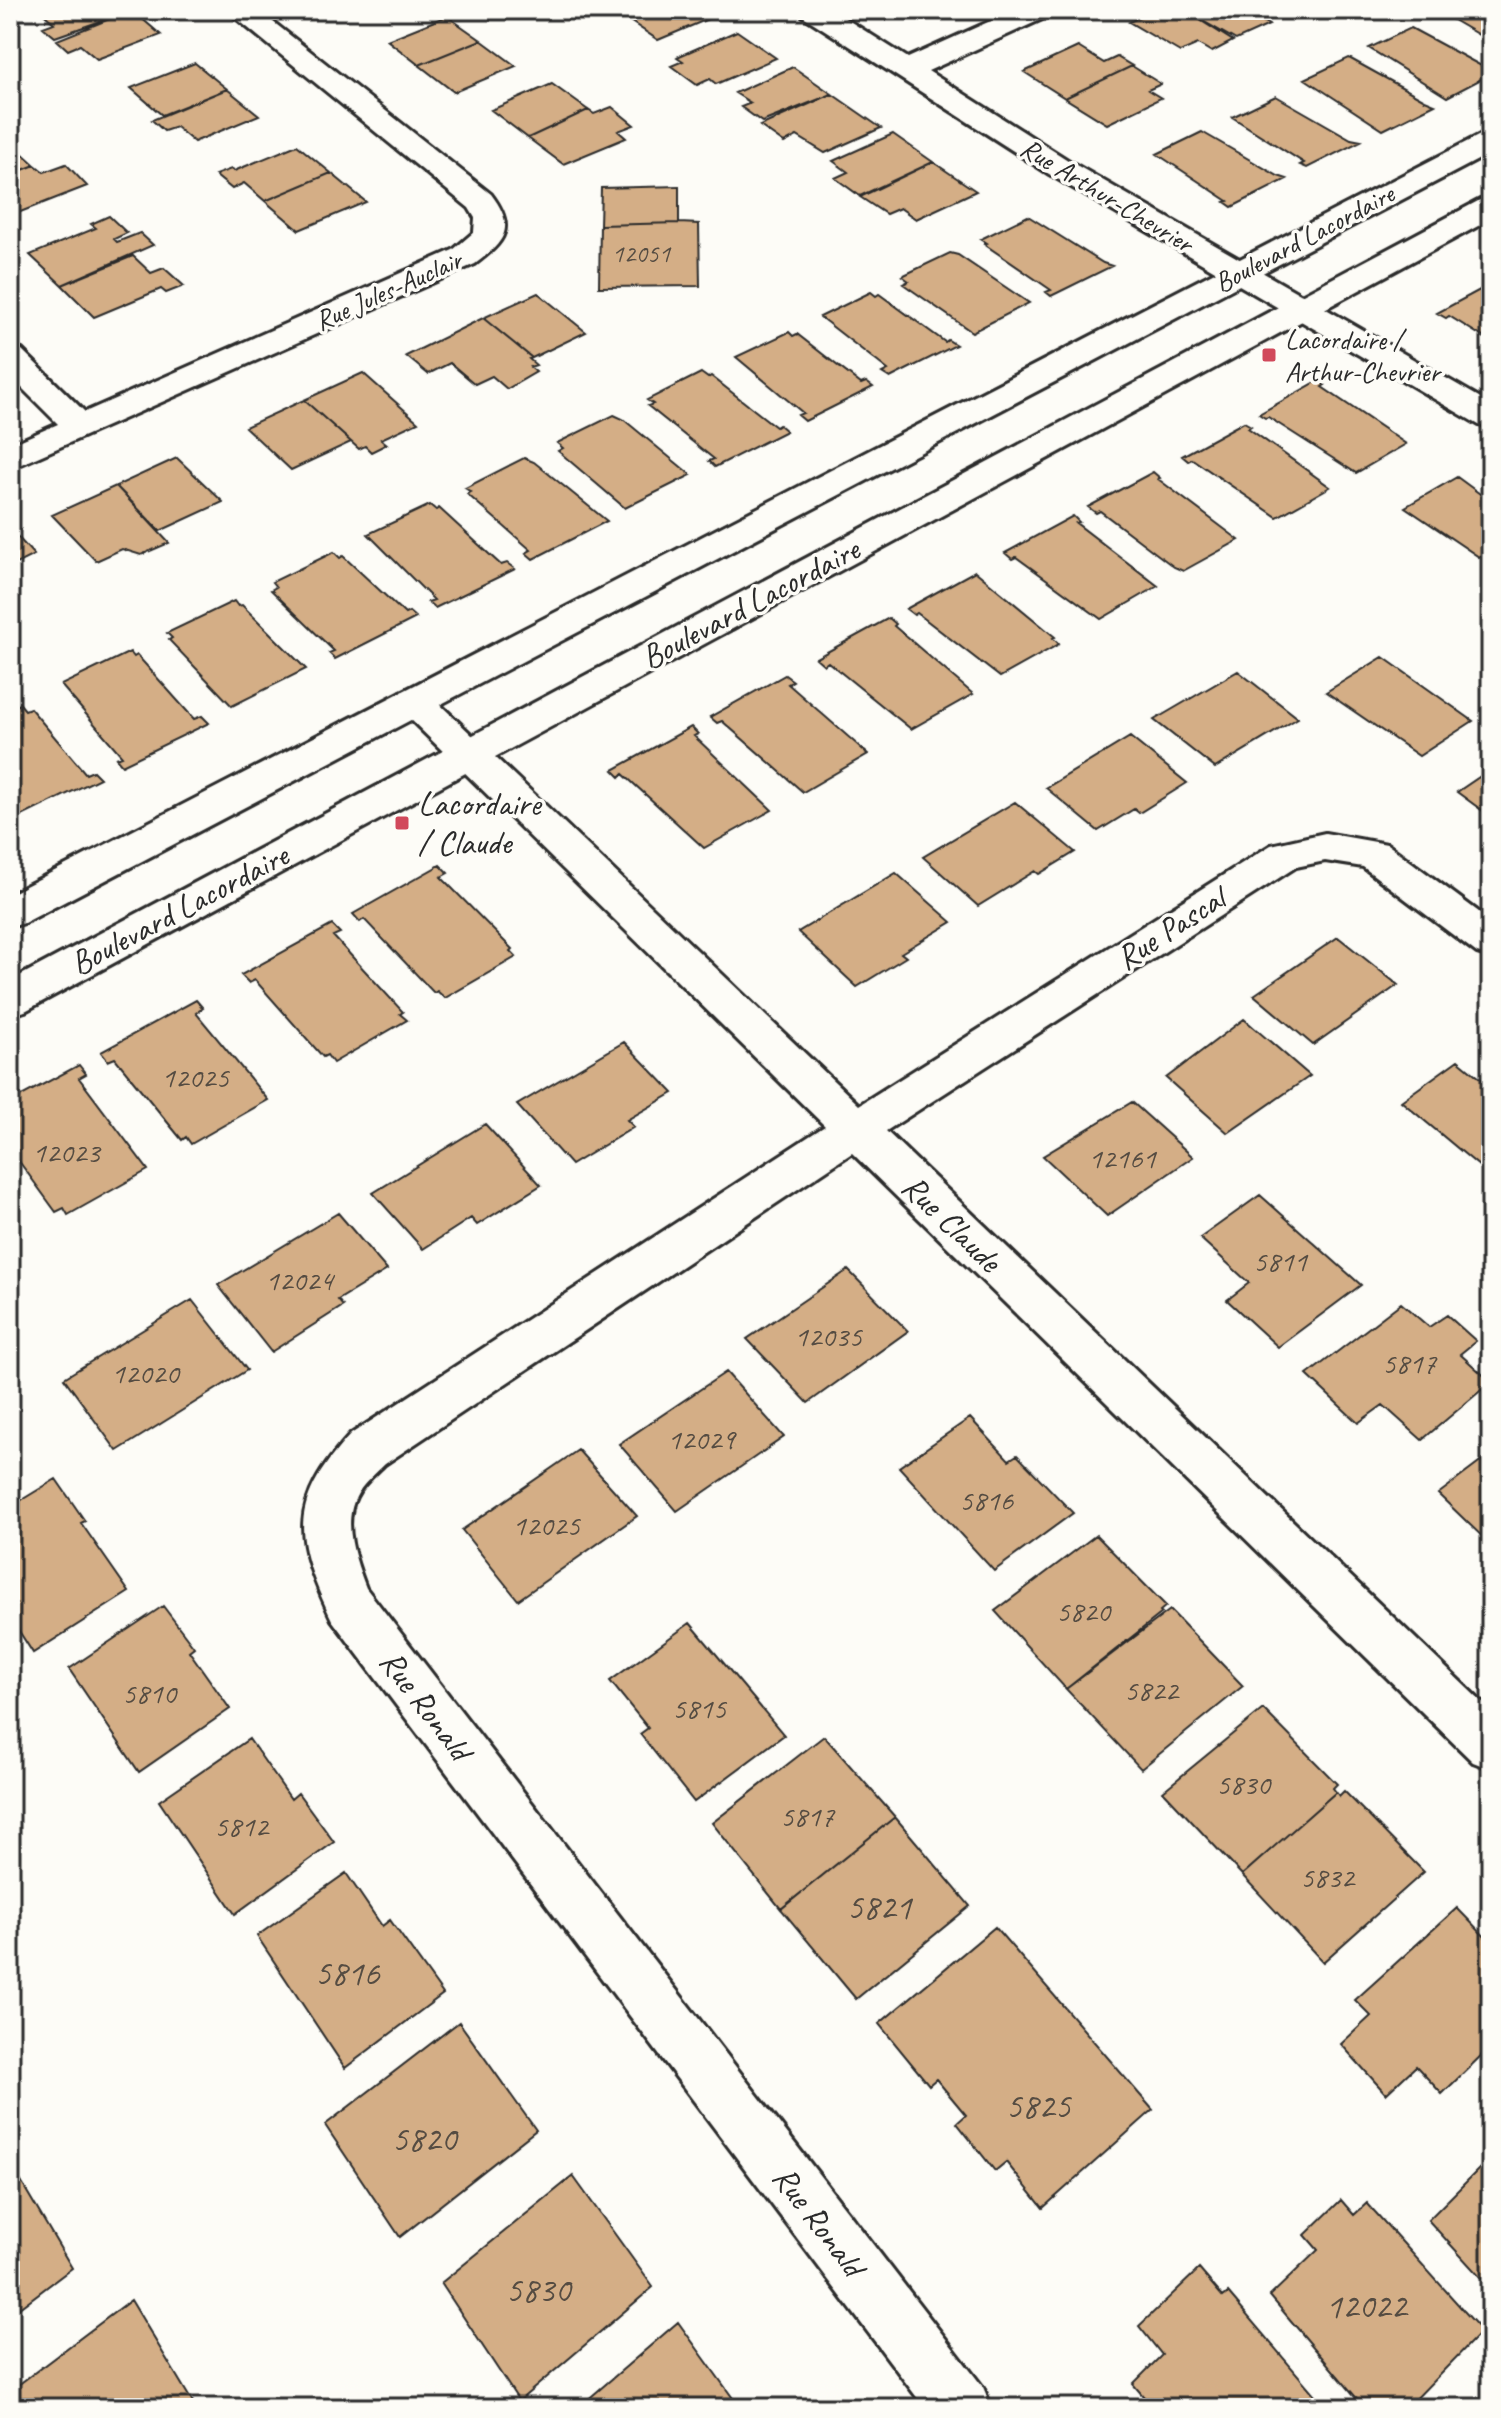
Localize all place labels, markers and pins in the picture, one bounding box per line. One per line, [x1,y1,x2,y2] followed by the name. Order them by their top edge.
[1285,322,1442,389] place label: Lacordaire / Arthur-Chevrier
[1260,346,1278,364] marker: Lacordaire / Arthur-Chevrier
[418,782,543,864] place label: Lacordaire / Claude
[393,814,411,832] marker: Lacordaire / Claude

